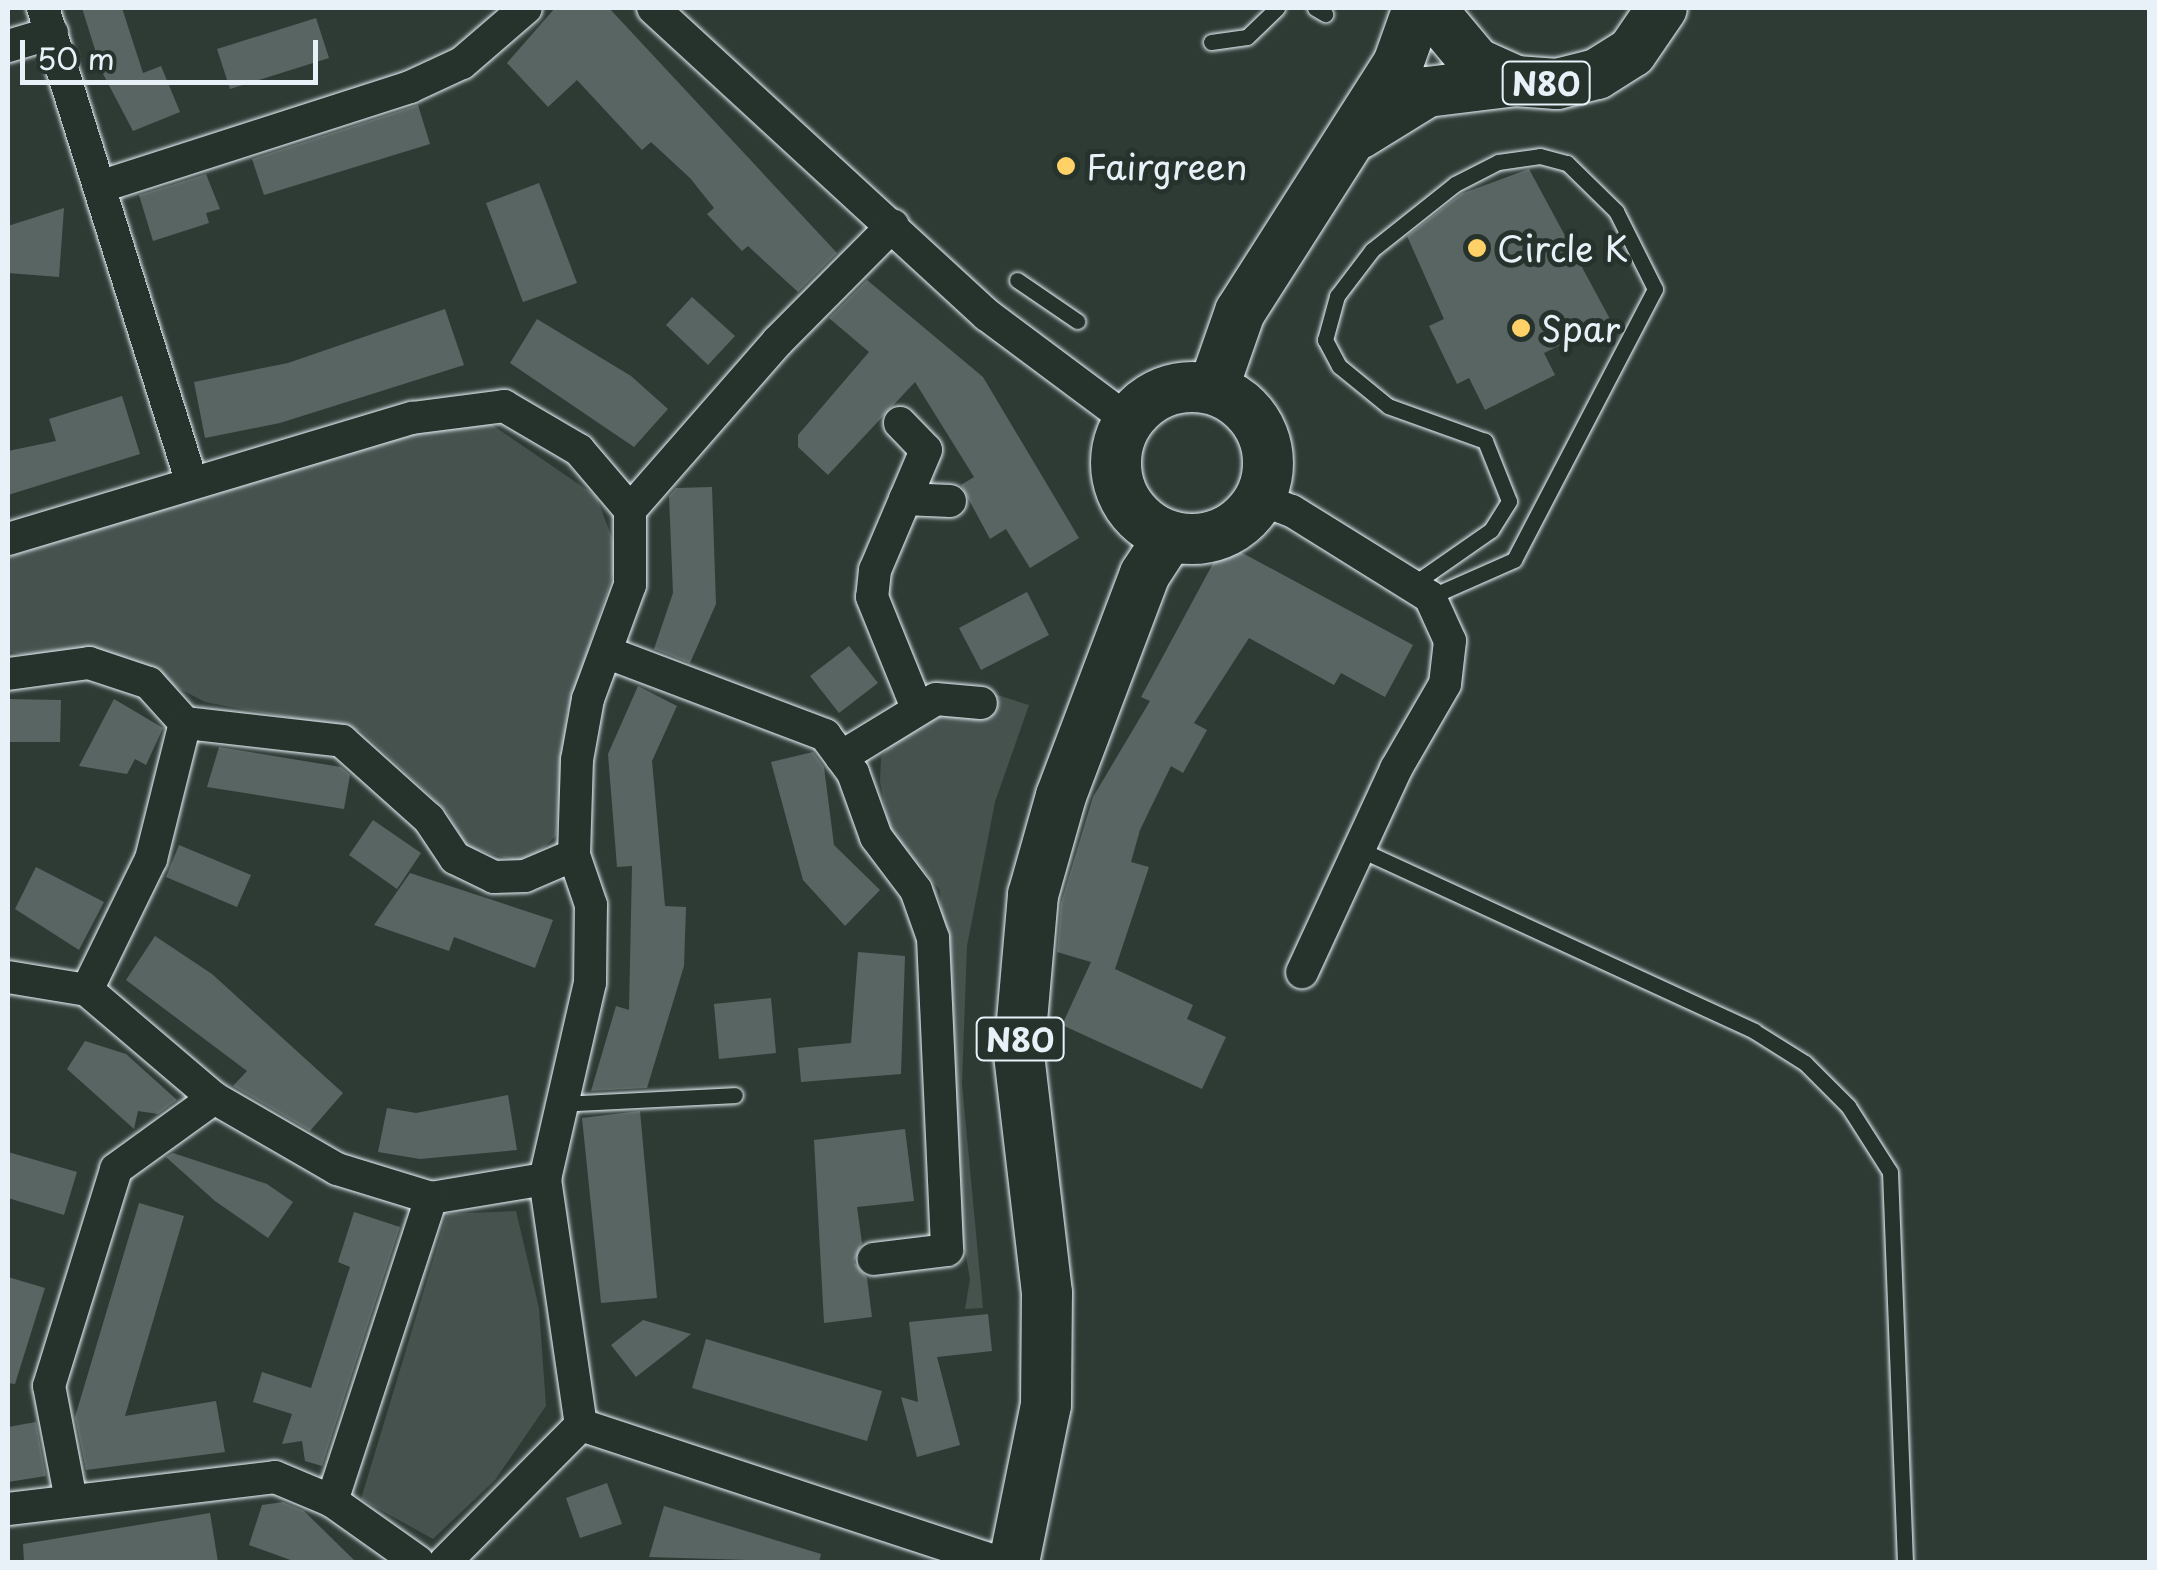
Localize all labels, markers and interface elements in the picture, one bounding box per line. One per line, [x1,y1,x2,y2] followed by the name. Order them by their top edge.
[25,20,322,82] scale bar
[37,35,115,80] text: 50 m
[1501,56,1591,110] road number: N80
[1086,145,1247,187] place label: Fairgreen
[1055,155,1077,177] marker: Fairgreen
[1497,227,1632,269] place label: Circle K
[1466,237,1488,259] marker: Circle K
[1541,307,1620,349] place label: Spar
[1510,317,1532,339] marker: Spar
[975,1012,1065,1066] road number: N80

